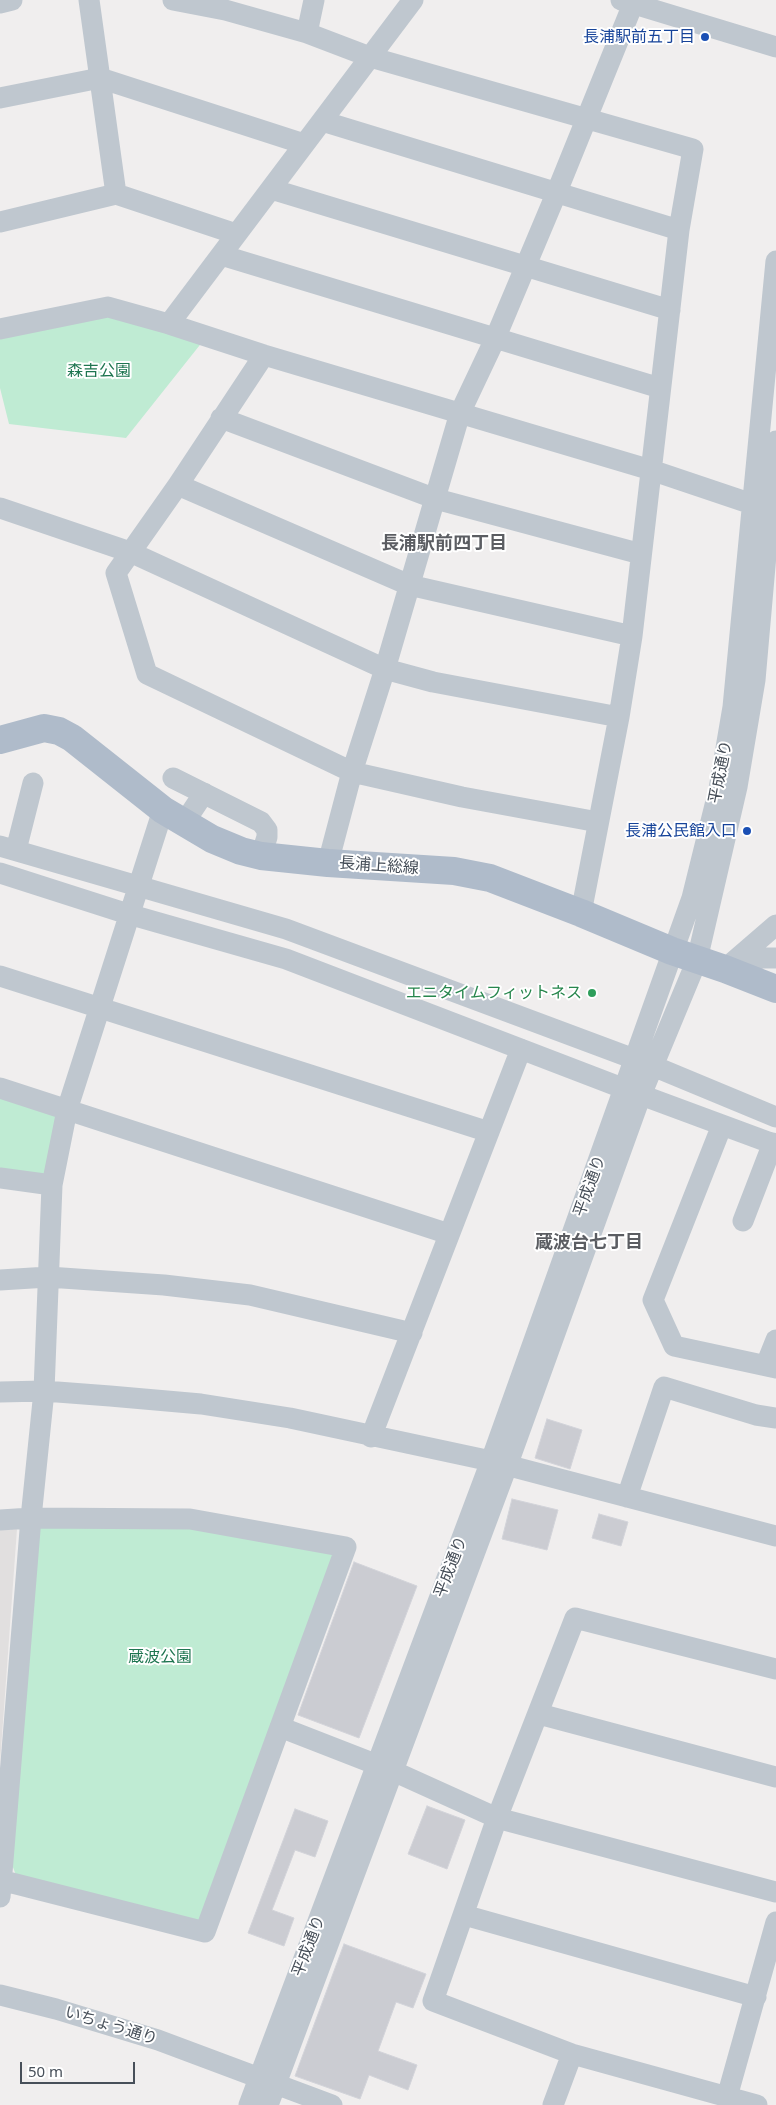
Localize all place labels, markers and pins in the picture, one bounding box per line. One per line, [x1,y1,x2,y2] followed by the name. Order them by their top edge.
[583,27,695,47] place label: 長浦駅前五丁目
[699,31,711,43] marker: 長浦駅前五丁目
[625,821,737,841] place label: 長浦公民館入口
[741,825,753,837] marker: 長浦公民館入口
[406,983,582,1003] place label: エニタイムフィットネス
[586,987,598,999] marker: エニタイムフィットネス

